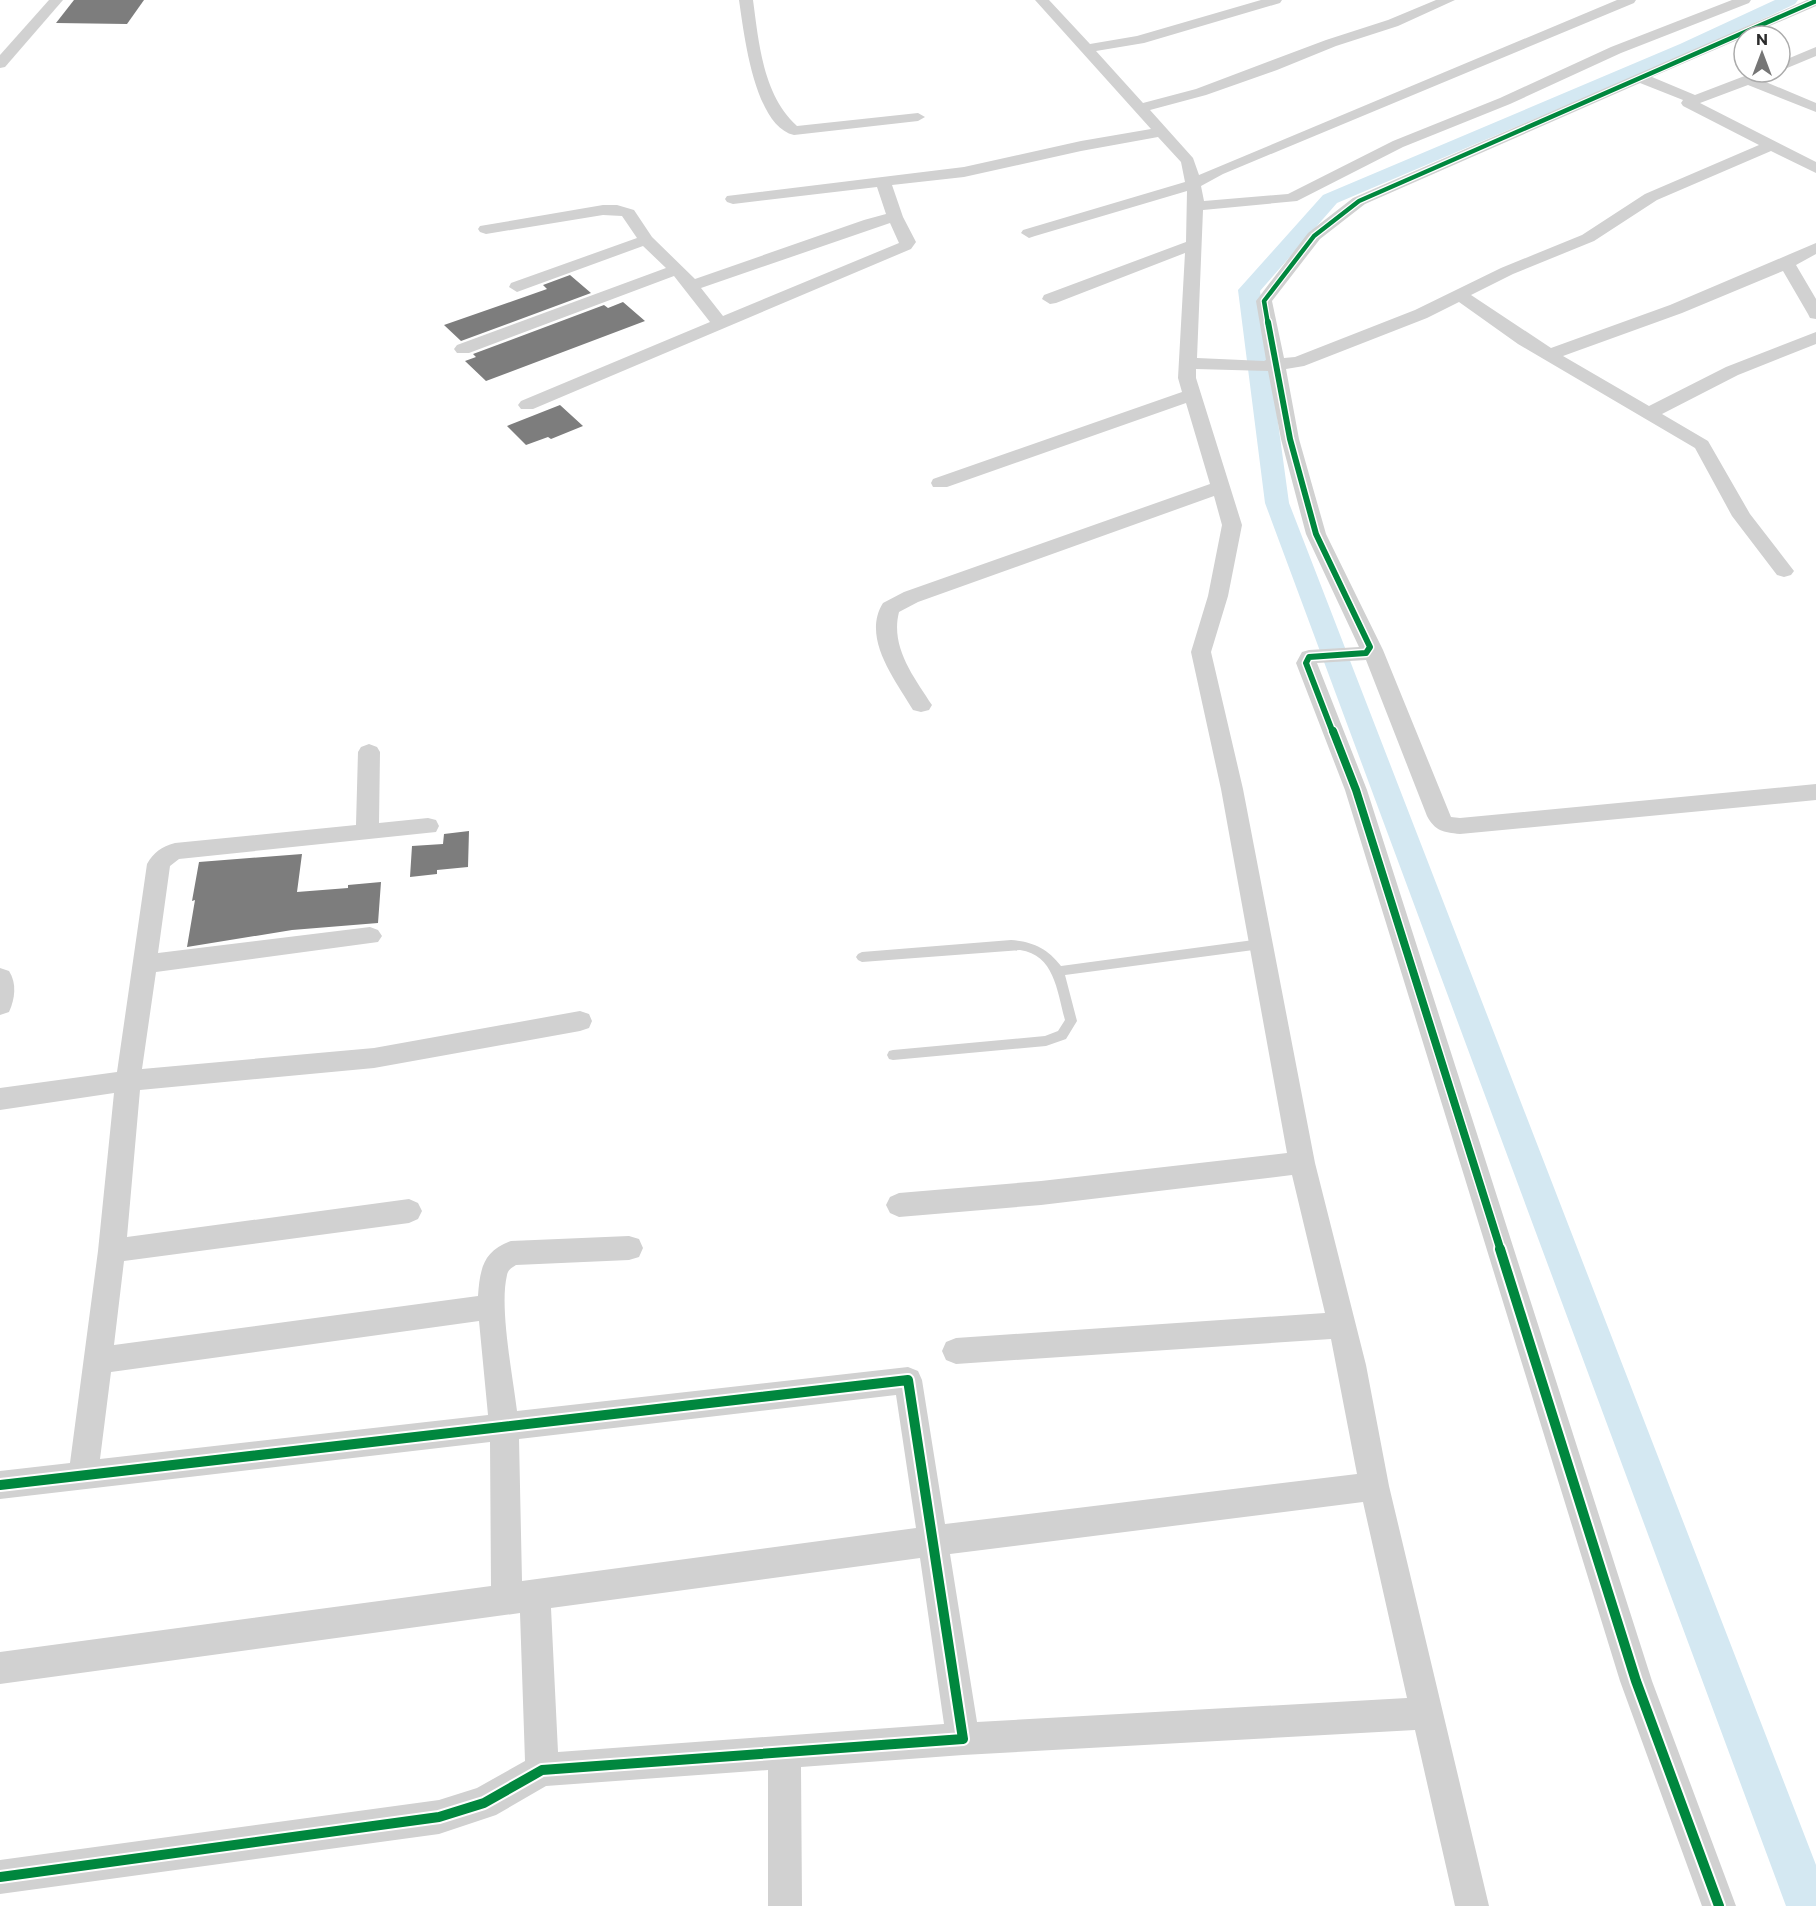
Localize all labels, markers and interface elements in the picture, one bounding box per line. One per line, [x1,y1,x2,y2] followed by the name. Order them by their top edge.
[1732,24,1792,84] north arrow
[1756,29,1768,48] text: N

